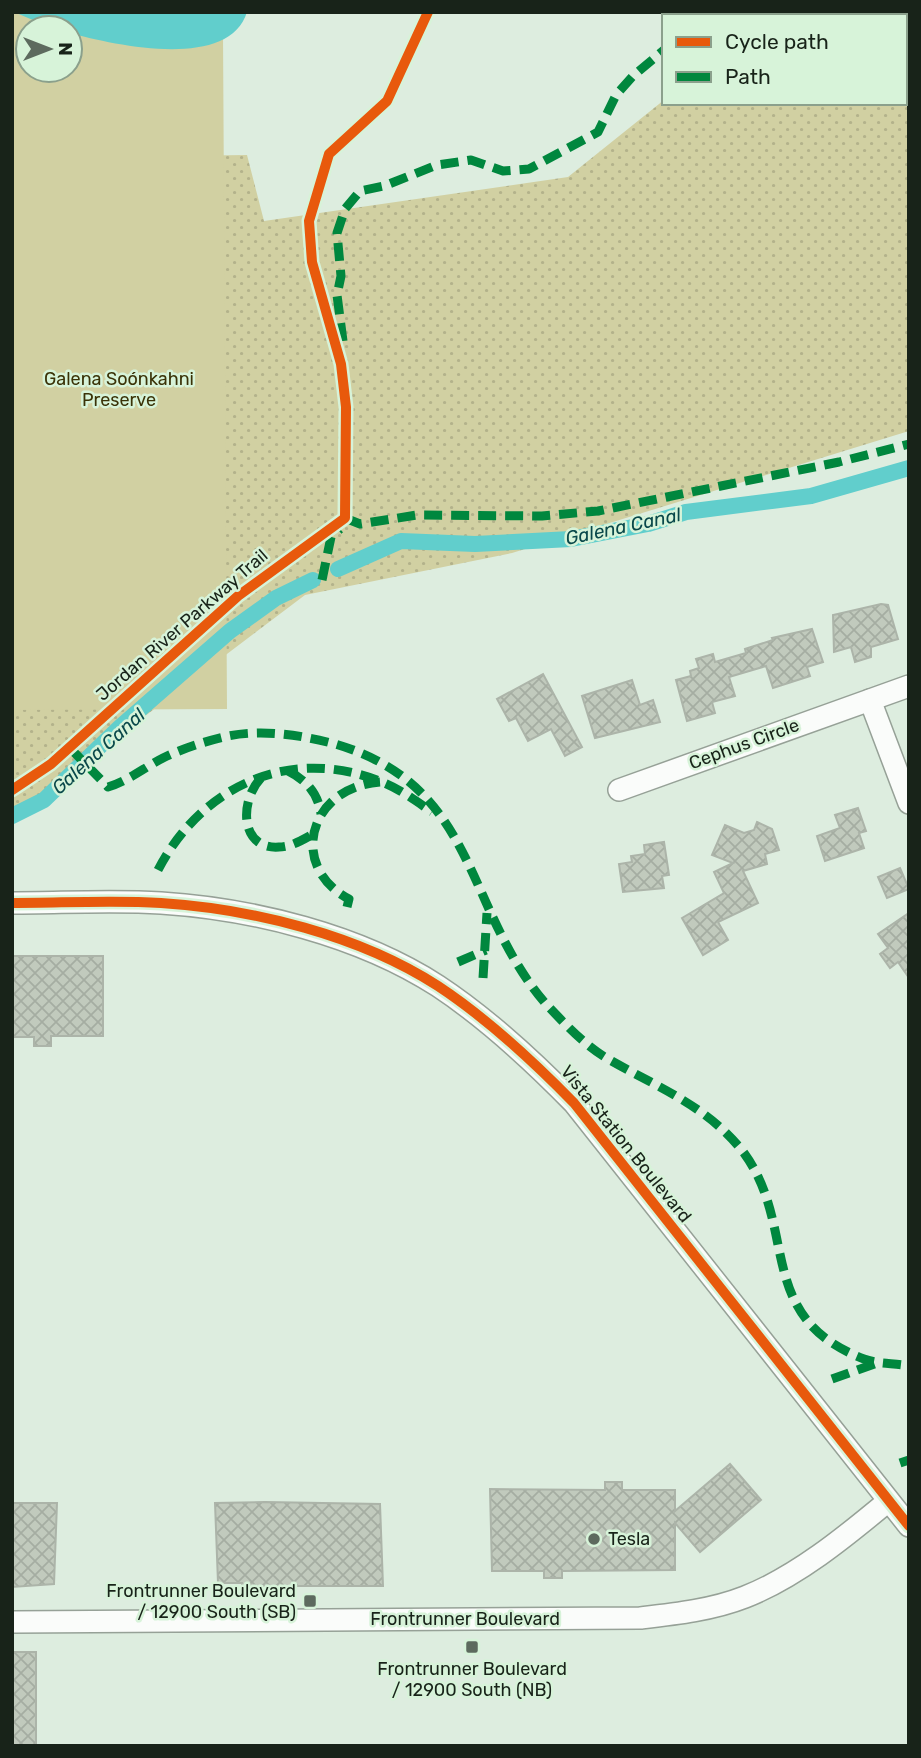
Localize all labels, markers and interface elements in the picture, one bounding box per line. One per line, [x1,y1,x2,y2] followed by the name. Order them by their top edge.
[14,14,84,84] north arrow
[662,14,907,105] legend
[725,29,829,54] text: Cycle path
[54,42,77,56] text: N
[725,64,771,89] text: Path
[44,368,194,411] park label: Galena Soónkahni Preserve
[563,503,683,550] water label: Galena Canal
[92,544,272,706] street label: Jordan River Parkway Trail
[47,703,150,799] water label: Galena Canal
[686,714,802,774] street label: Cephus Circle
[556,1061,696,1227] street label: Vista Station Boulevard
[608,1528,650,1550] place label: Tesla
[586,1531,602,1547] marker: Tesla
[106,1580,296,1623] place label: Frontrunner Boulevard / 12900 South (SB)
[302,1593,318,1609] marker: Frontrunner Boulevard / 12900 South (SB)
[370,1608,560,1630] street label: Frontrunner Boulevard
[464,1639,480,1655] marker: Frontrunner Boulevard / 12900 South (NB)
[377,1658,567,1701] place label: Frontrunner Boulevard / 12900 South (NB)

